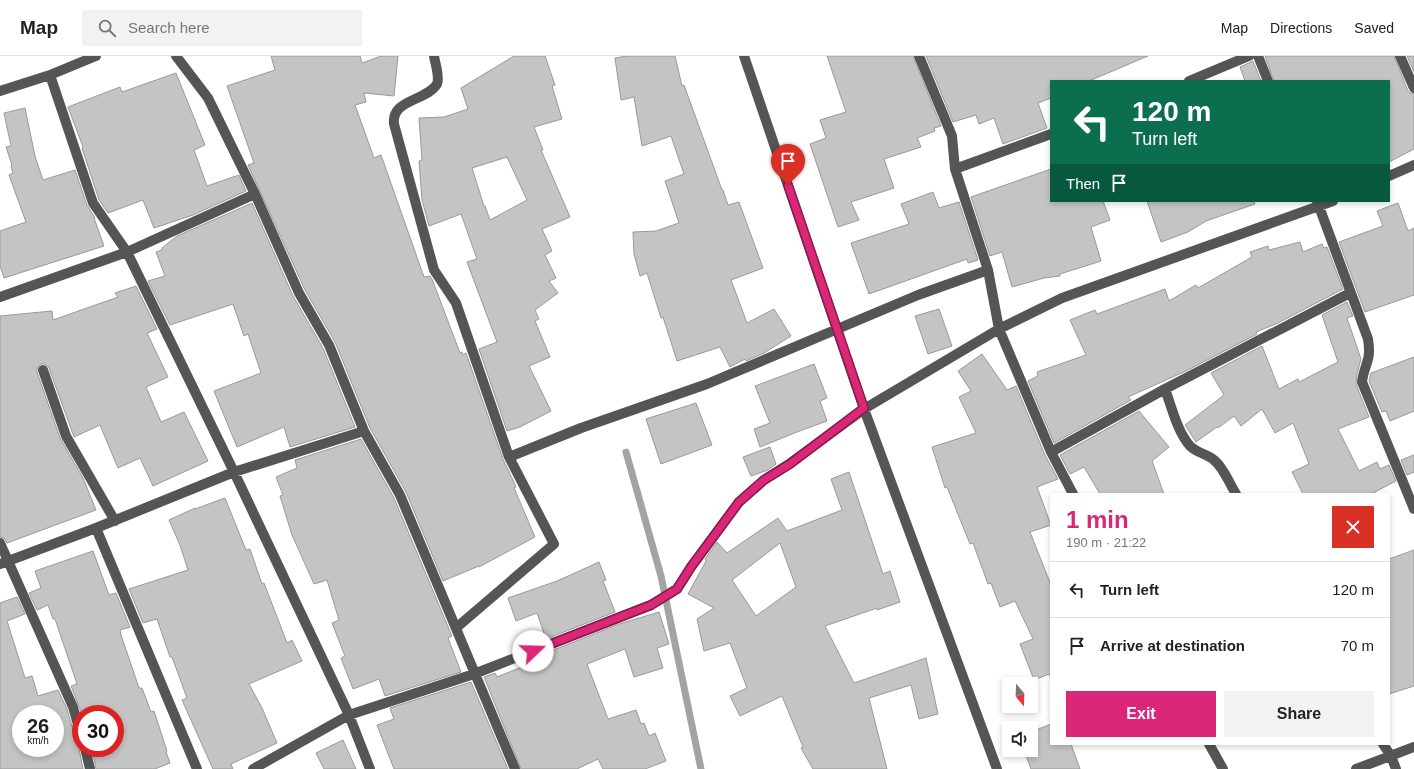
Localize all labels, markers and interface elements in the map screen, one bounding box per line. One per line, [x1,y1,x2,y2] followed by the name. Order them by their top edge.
[82,10,362,46] search box
[20,17,58,38] text: Map
[96,17,118,39] icon: search
[128,19,210,36] text: Search here
[1221,20,1248,36] text: Map
[1270,20,1332,36] text: Directions
[1354,20,1394,36] text: Saved
[1066,96,1118,148] icon: left
[1132,96,1211,127] text: 120 m
[1132,129,1197,149] text: Turn left
[771,144,805,185] pin
[777,150,799,172] icon: arrive
[1108,172,1130,194] icon: arrive
[1066,175,1100,192] text: Then
[1066,506,1129,533] text: 1 min
[1332,506,1374,548] button: close
[1066,535,1146,550] text: 190 m · 21:22
[1066,579,1088,601] icon: left
[1100,581,1159,598] text: Turn left
[1332,581,1374,598] text: 120 m
[512,630,554,672] position arrow
[1066,635,1088,657] icon: arrive
[1100,637,1245,654] text: Arrive at destination
[1341,637,1374,654] text: 70 m
[1002,677,1038,713] north arrow
[1002,677,1038,757] map controls
[1066,691,1216,737] button: Exit
[1224,691,1374,737] button: Share
[72,705,124,757] speed limit sign: 30
[27,715,49,737] text: 26
[1002,721,1038,757] button: sound
[27,735,49,746] text: km/h

